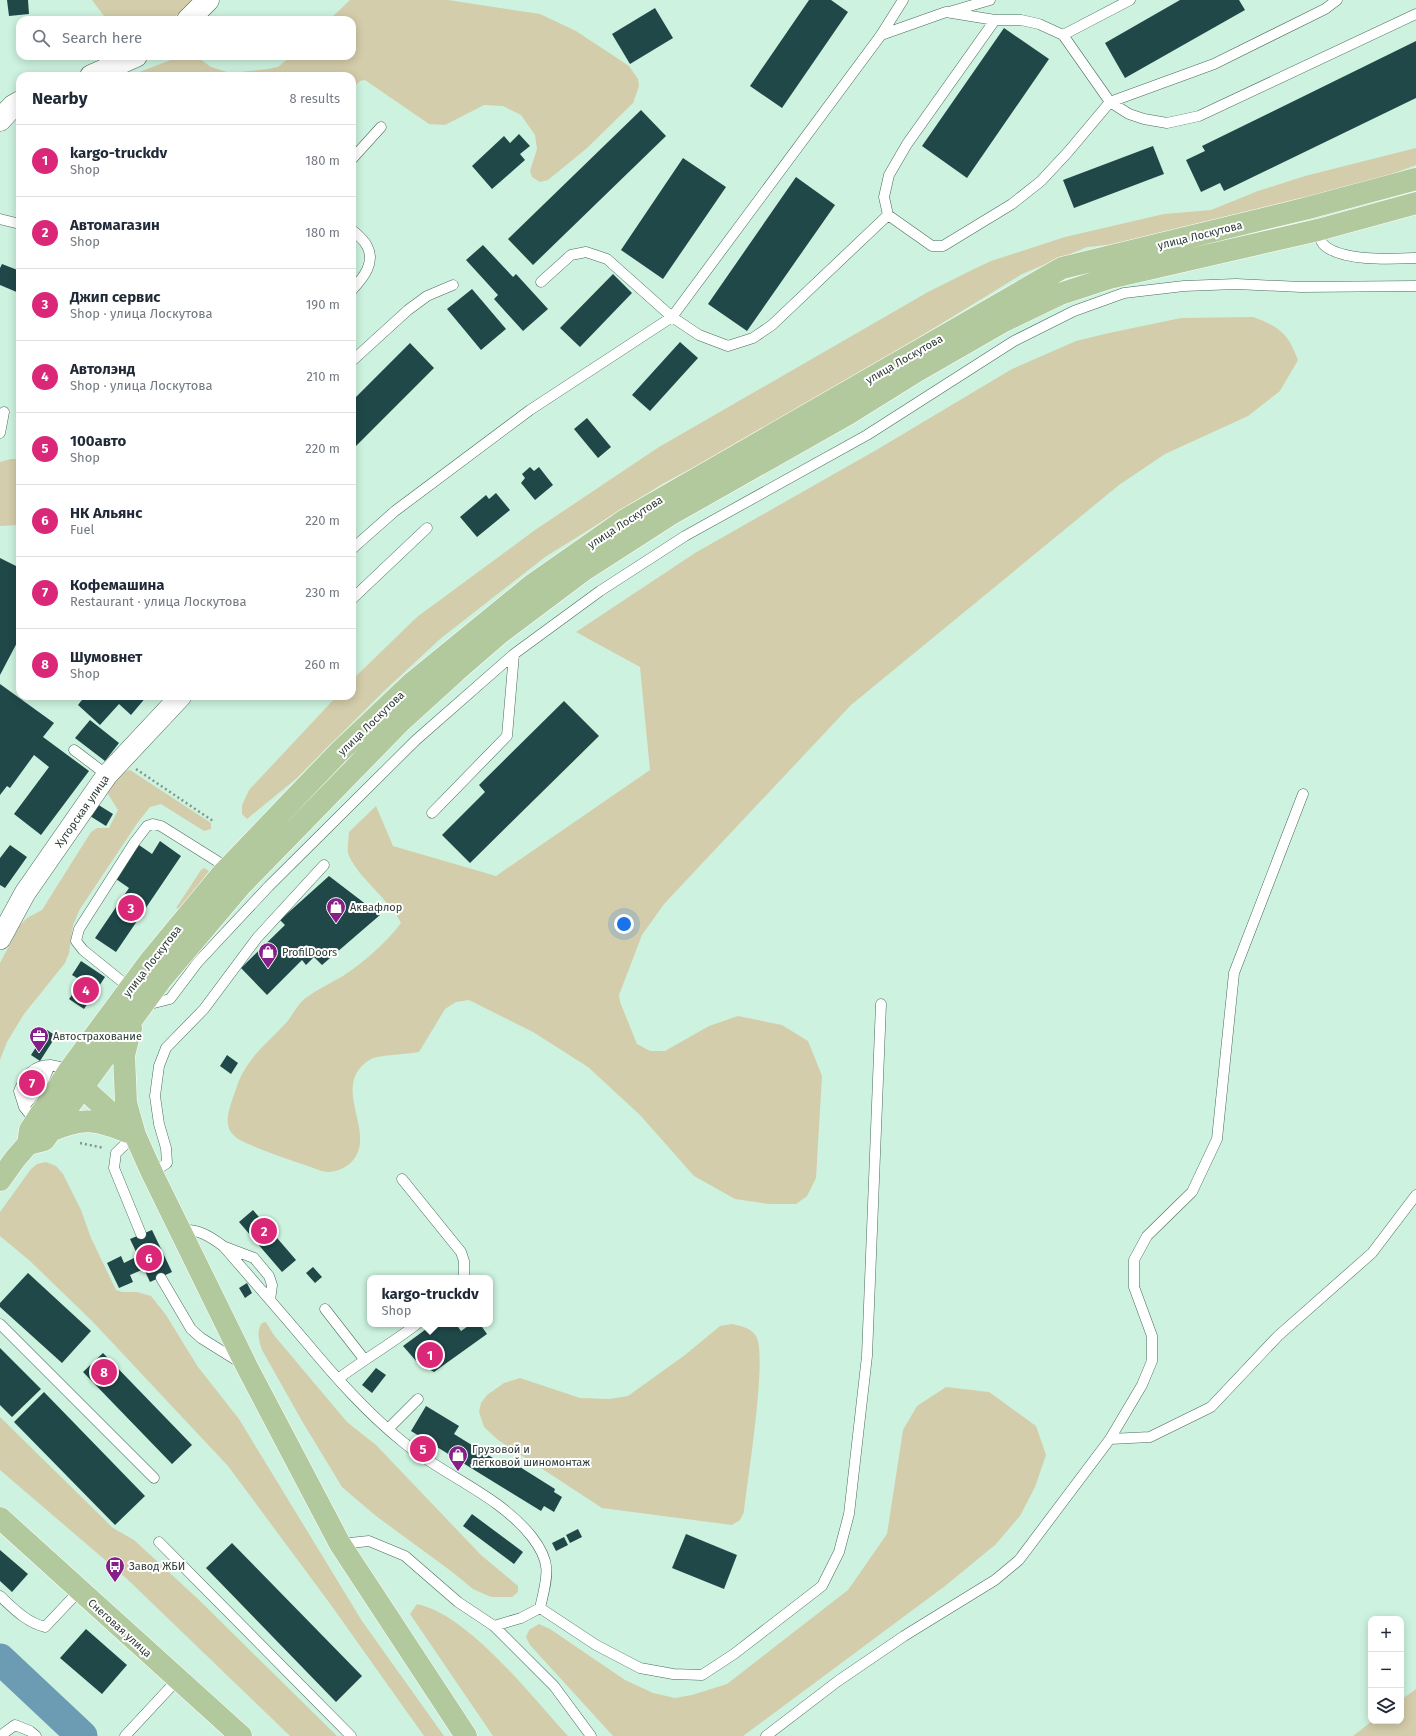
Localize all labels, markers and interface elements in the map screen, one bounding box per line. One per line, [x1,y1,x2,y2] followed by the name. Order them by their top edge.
[16,16,356,60] search box
[30,27,52,49] icon: search
[62,29,142,47] text: Search here
[32,88,87,109] text: Nearby
[289,91,340,106] text: 8 results
[70,144,167,162] text: kargo-truckdv
[42,153,48,168] text: 1
[305,153,340,168] text: 180 m
[70,162,100,177] text: Shop
[70,216,160,234] text: Автомагазин
[1156,219,1244,252] street label: улица Лоскутова
[42,225,48,240] text: 2
[305,225,340,240] text: 180 m
[70,234,100,249] text: Shop
[70,288,161,306] text: Джип сервис
[42,297,48,312] text: 3
[306,297,340,312] text: 190 m
[70,306,213,321] text: Shop · улица Лоскутова
[863,332,945,387] street label: улица Лоскутова
[70,360,135,378] text: Автолэнд
[41,369,49,384] text: 4
[306,369,340,384] text: 210 m
[70,378,213,393] text: Shop · улица Лоскутова
[70,432,126,450] text: 100авто
[42,441,48,456] text: 5
[305,441,340,456] text: 220 m
[70,450,100,465] text: Shop
[585,493,665,552] street label: улица Лоскутова
[70,504,142,522] text: НК Альянс
[41,513,49,528] text: 6
[305,513,340,528] text: 220 m
[70,522,94,537] text: Fuel
[70,576,165,594] text: Кофемашина
[42,585,48,600] text: 7
[305,585,340,600] text: 230 m
[70,594,247,609] text: Restaurant · улица Лоскутова
[70,648,142,666] text: Шумовнет
[41,657,49,672] text: 8
[305,657,340,672] text: 260 m
[70,666,100,681] text: Shop
[336,689,407,758] street label: улица Лоскутова
[53,773,112,850] street label: Хуторская улица
[118,893,144,923] pin: 3
[325,896,347,924] shop icon: Аквафлор
[350,901,402,914] place label: Аквафлор
[614,914,634,934] your location
[121,923,184,1000] street label: улица Лоскутова
[257,941,279,969] shop icon: ProfilDoors
[282,946,337,959] place label: ProfilDoors
[73,975,99,1005] pin: 4
[28,1025,50,1053] office icon: Автострахование
[53,1030,142,1043] place label: Автострахование
[19,1068,45,1098] pin: 7
[251,1216,277,1246] pin: 2
[136,1243,162,1273] pin: 6
[367,1275,493,1327] popup
[381,1285,479,1303] text: kargo-truckdv
[381,1303,411,1318] text: Shop
[417,1340,443,1370] pin: 1
[91,1357,117,1387] pin: 8
[410,1434,436,1464] pin: 5
[472,1443,590,1469] place label: Грузовой и легковой шиномонтаж
[447,1444,469,1472] shop icon: Грузовой и легковой шиномонтаж
[104,1555,126,1583] bus stop icon: Завод ЖБИ
[129,1560,185,1573] place label: Завод ЖБИ
[85,1596,154,1660] street label: Снеговая улица
[1368,1616,1404,1724] map controls
[1368,1616,1404,1652] button: +
[1368,1652,1404,1688] button: −
[1368,1688,1404,1724] button: layers

